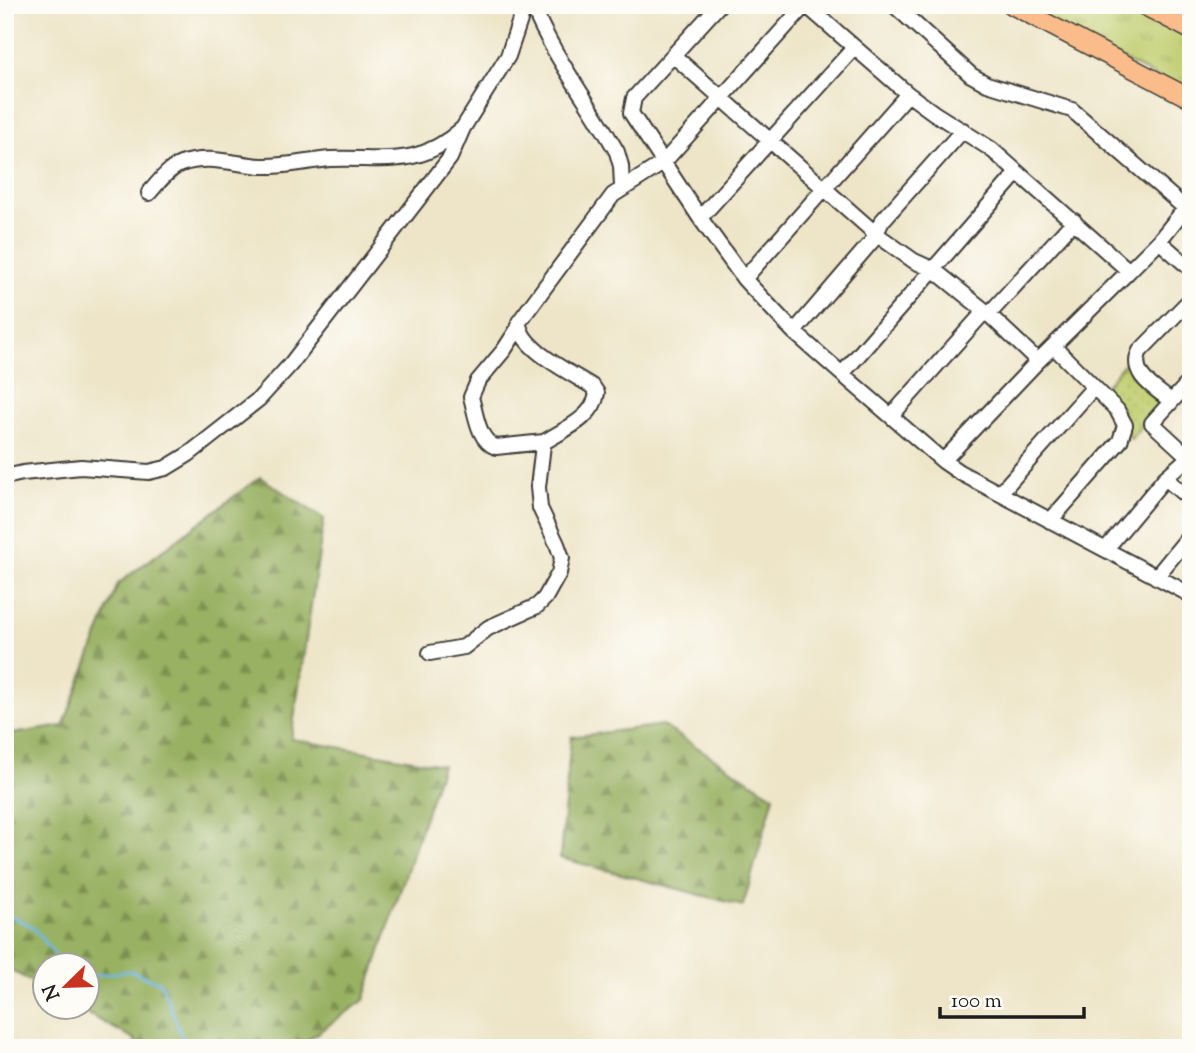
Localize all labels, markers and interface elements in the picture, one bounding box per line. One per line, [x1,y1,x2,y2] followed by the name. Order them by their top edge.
[32,951,102,1021] north arrow
[940,976,1084,1020] scale bar
[37,979,68,1004] text: N
[951,987,1002,1017] text: 100 m

